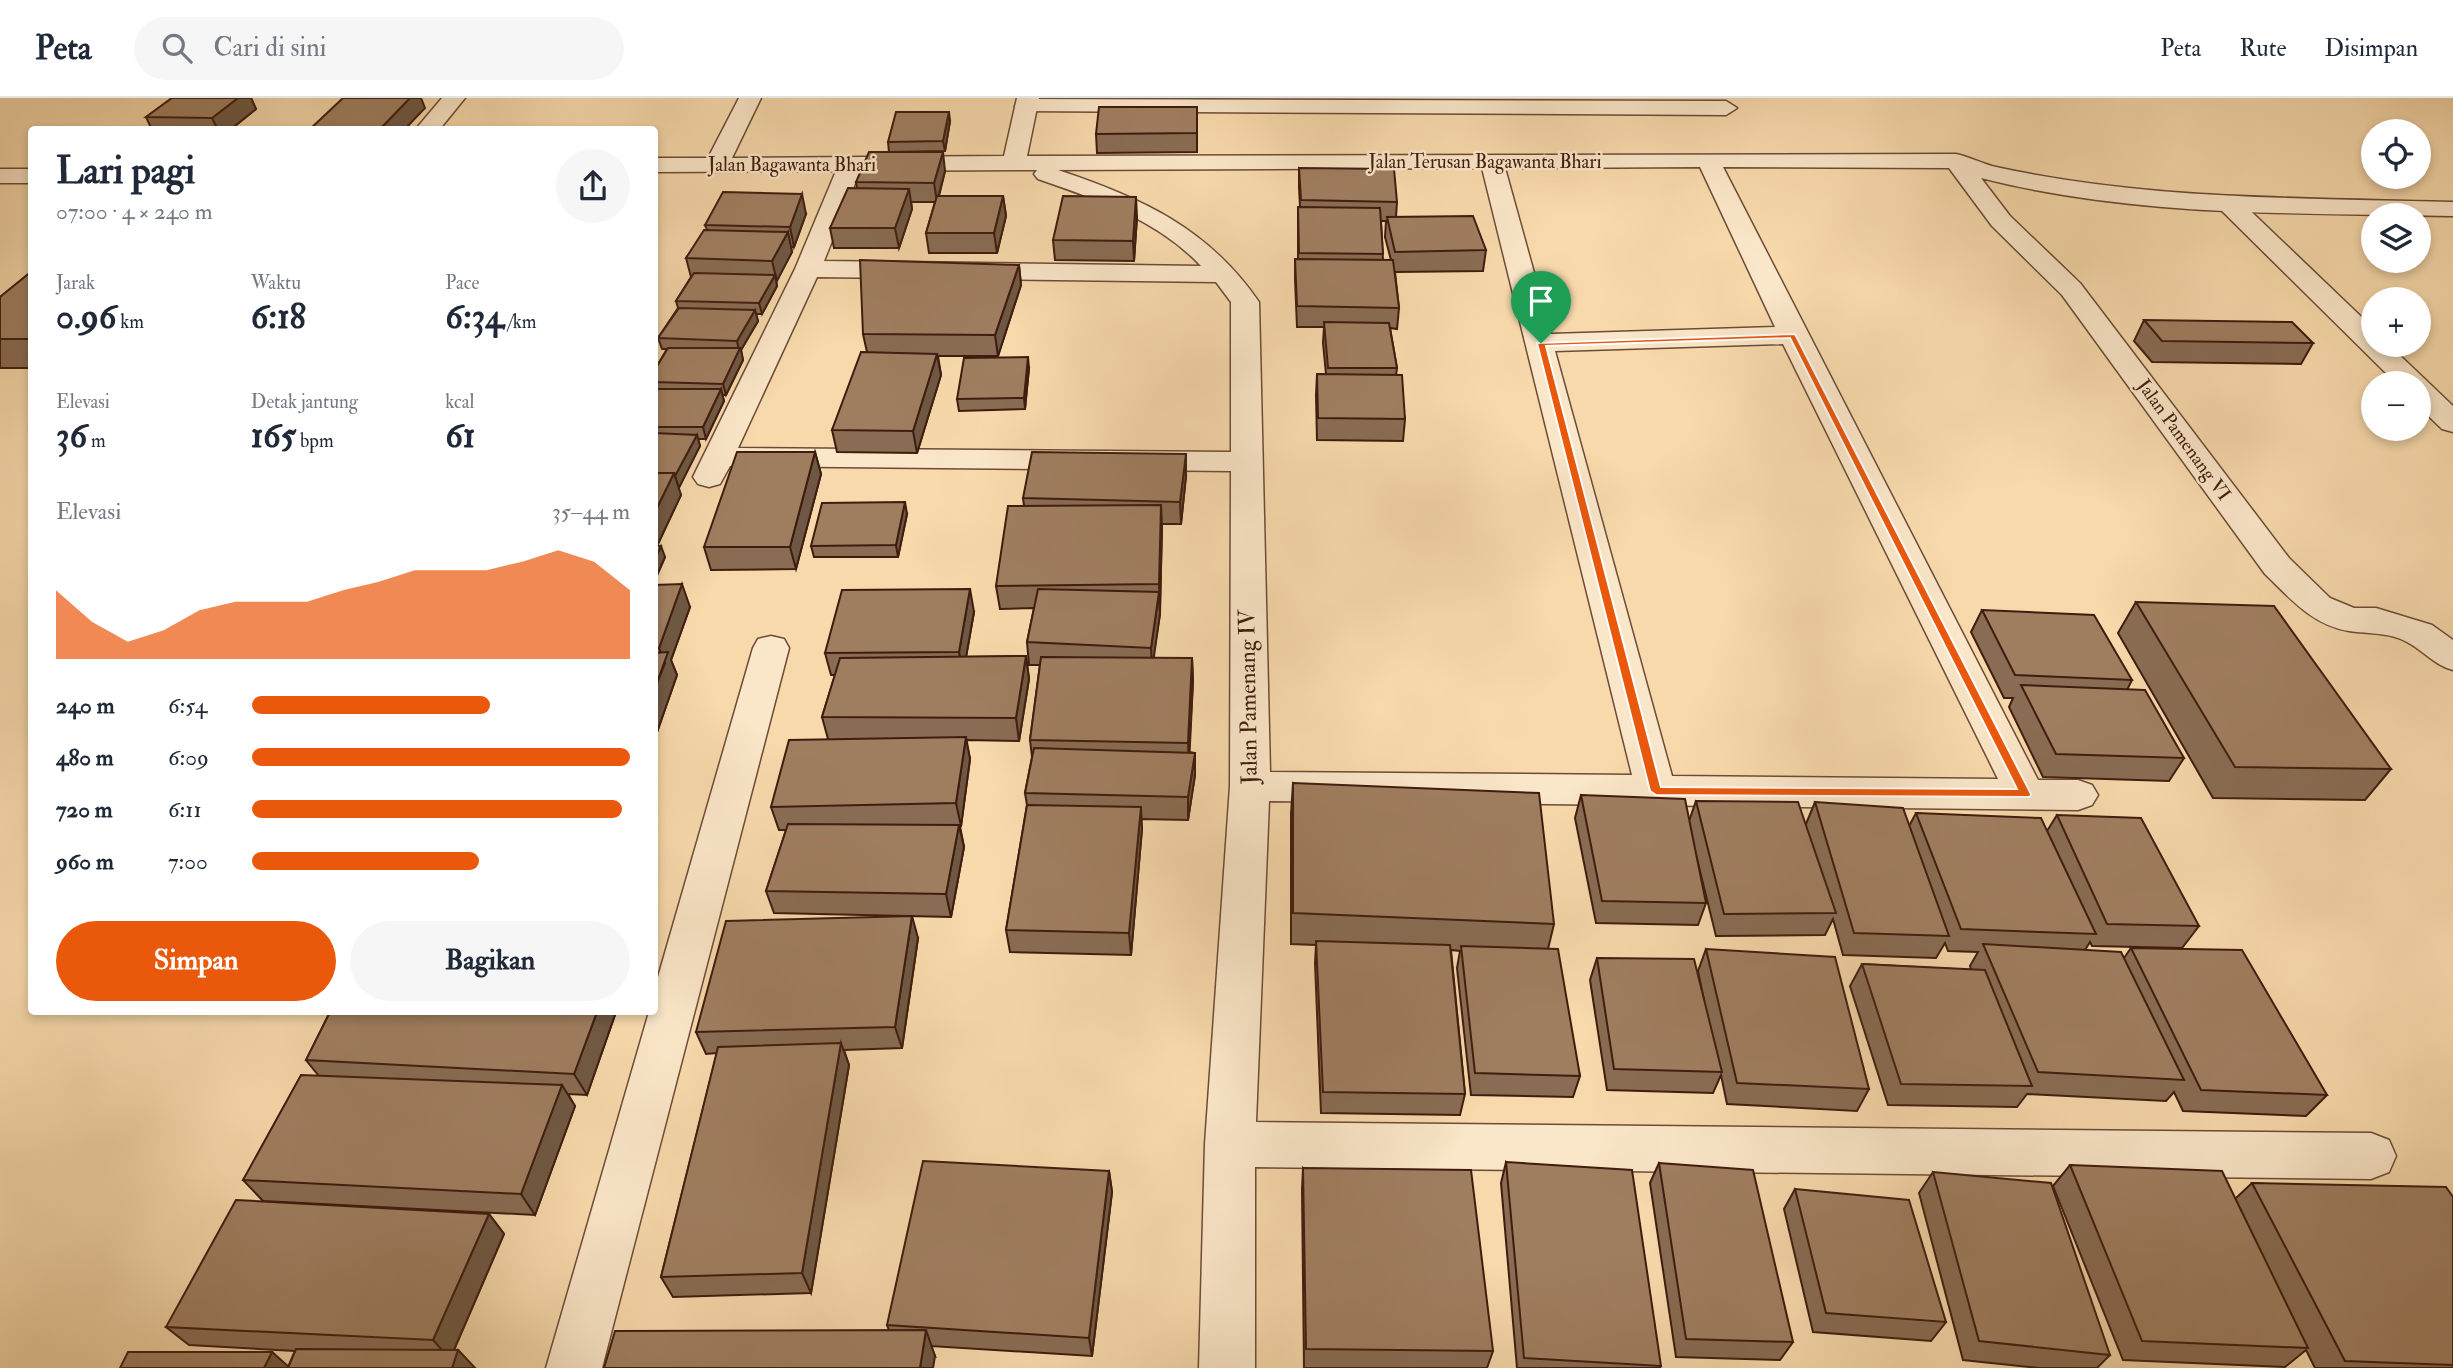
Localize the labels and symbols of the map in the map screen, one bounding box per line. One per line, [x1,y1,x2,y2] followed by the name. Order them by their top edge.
[1368,150,1601,174] street label: Jalan Terusan Bagawanta Bhari
[707,153,876,177] street label: Jalan Bagawanta Bhari
[1511,271,1571,343] pin
[2131,374,2236,505] street label: Jalan Pamenang VI
[1232,609,1264,786] street label: Jalan Pamenang IV

